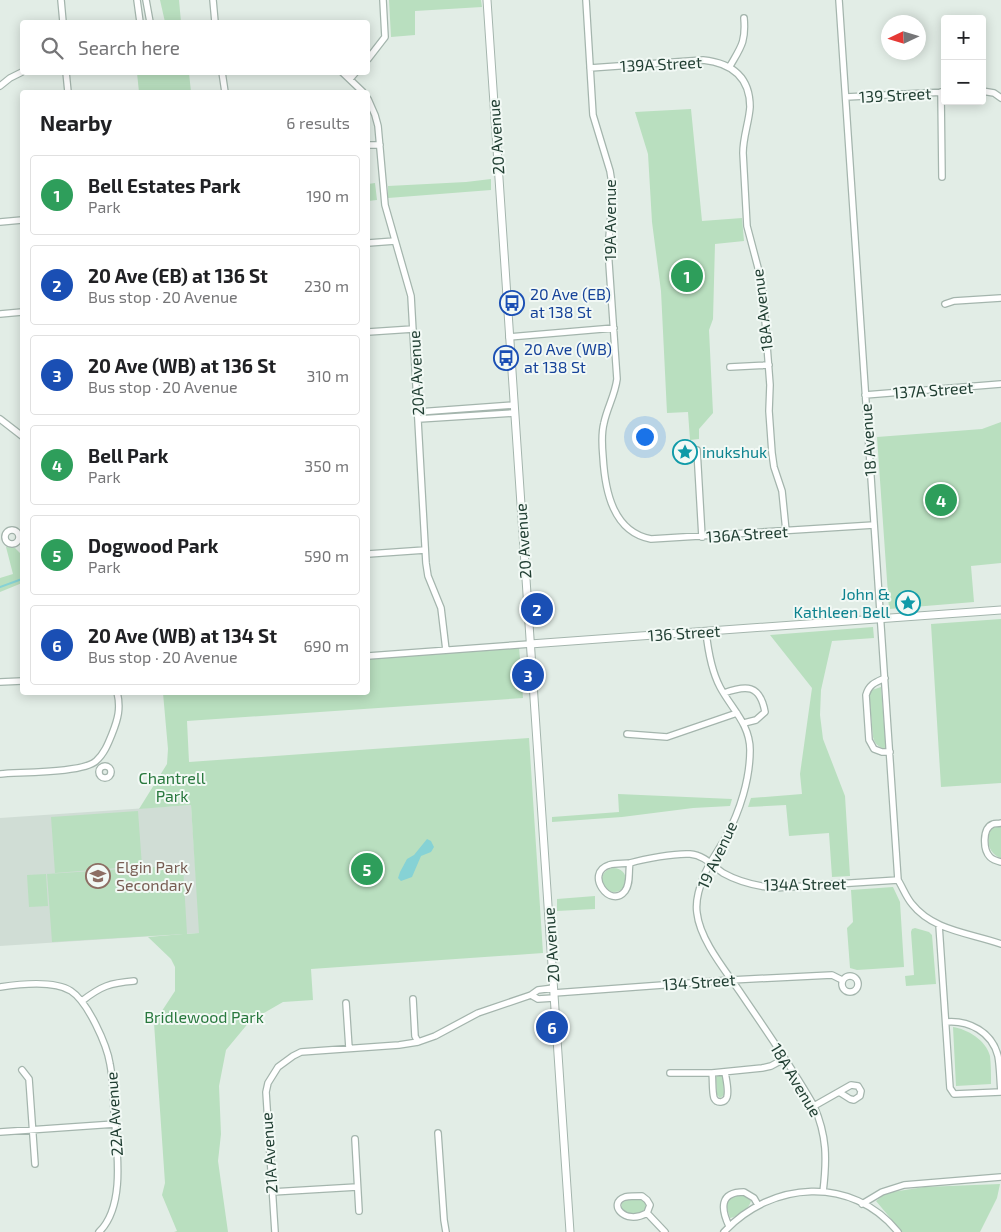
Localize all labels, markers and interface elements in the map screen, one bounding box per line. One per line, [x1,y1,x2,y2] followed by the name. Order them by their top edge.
[881,15,926,60] north arrow
[941,15,986,105] map controls
[941,15,986,60] button: +
[20,20,370,75] search box
[38,34,66,62] icon: search
[78,36,180,59] text: Search here
[620,52,702,75] street label: 139A Street
[941,60,986,105] button: −
[858,83,932,106] street label: 139 Street
[483,99,508,175] street label: 20 Avenue
[40,110,112,135] text: Nearby
[286,113,350,132] text: 6 results
[88,174,241,197] text: Bell Estates Park
[600,179,619,261] street label: 19A Avenue
[54,186,60,205] text: 1
[306,186,349,205] text: 190 m
[88,197,121,216] text: Park
[671,257,703,295] pin: 1
[88,264,268,287] text: 20 Ave (EB) at 136 St
[747,268,776,352] street label: 18A Avenue
[52,276,62,295] text: 2
[304,276,349,295] text: 230 m
[530,284,611,321] place label: 20 Ave (EB) at 138 St
[88,287,238,306] text: Bus stop · 20 Avenue
[499,290,525,316] bus stop icon: 20 Ave (EB) at 138 St
[404,330,427,416] street label: 20A Avenue
[524,339,612,376] place label: 20 Ave (WB) at 138 St
[493,345,519,371] bus stop icon: 20 Ave (WB) at 138 St
[88,354,276,377] text: 20 Ave (WB) at 136 St
[52,366,62,385] text: 3
[307,366,349,385] text: 310 m
[88,377,238,396] text: Bus stop · 20 Avenue
[892,377,974,402] street label: 137A Street
[855,403,880,477] street label: 18 Avenue
[632,424,658,450] your location
[672,439,698,465] place icon: inukshuk
[702,442,767,461] place label: inukshuk
[88,444,168,467] text: Bell Park
[52,456,62,475] text: 4
[304,456,349,475] text: 350 m
[88,467,121,486] text: Park
[925,481,957,519] pin: 4
[510,503,535,579] street label: 20 Avenue
[705,521,789,546] street label: 136A Street
[88,534,218,557] text: Dogwood Park
[53,546,61,565] text: 5
[304,546,349,565] text: 590 m
[88,557,121,576] text: Park
[794,584,890,621] place label: John & Kathleen Bell
[521,590,553,628] pin: 2
[895,590,921,616] place icon: John & Kathleen Bell
[647,620,721,645] street label: 136 Street
[88,624,277,647] text: 20 Ave (WB) at 134 St
[52,636,62,655] text: 6
[303,636,349,655] text: 690 m
[88,647,238,666] text: Bus stop · 20 Avenue
[512,656,544,694] pin: 3
[139,768,206,805] park label: Chantrell Park
[693,818,740,892] street label: 19 Avenue
[351,850,383,888] pin: 5
[116,857,193,894] place label: Elgin Park Secondary
[85,863,111,889] school or university icon: Elgin Park Secondary
[763,873,847,894] street label: 134A Street
[538,907,563,983] street label: 20 Avenue
[662,969,736,994] street label: 134 Street
[144,1007,264,1026] park label: Bridlewood Park
[536,1008,568,1046] pin: 6
[767,1040,826,1120] street label: 18A Avenue
[101,1071,126,1157] street label: 22A Avenue
[256,1112,281,1194] street label: 21A Avenue

